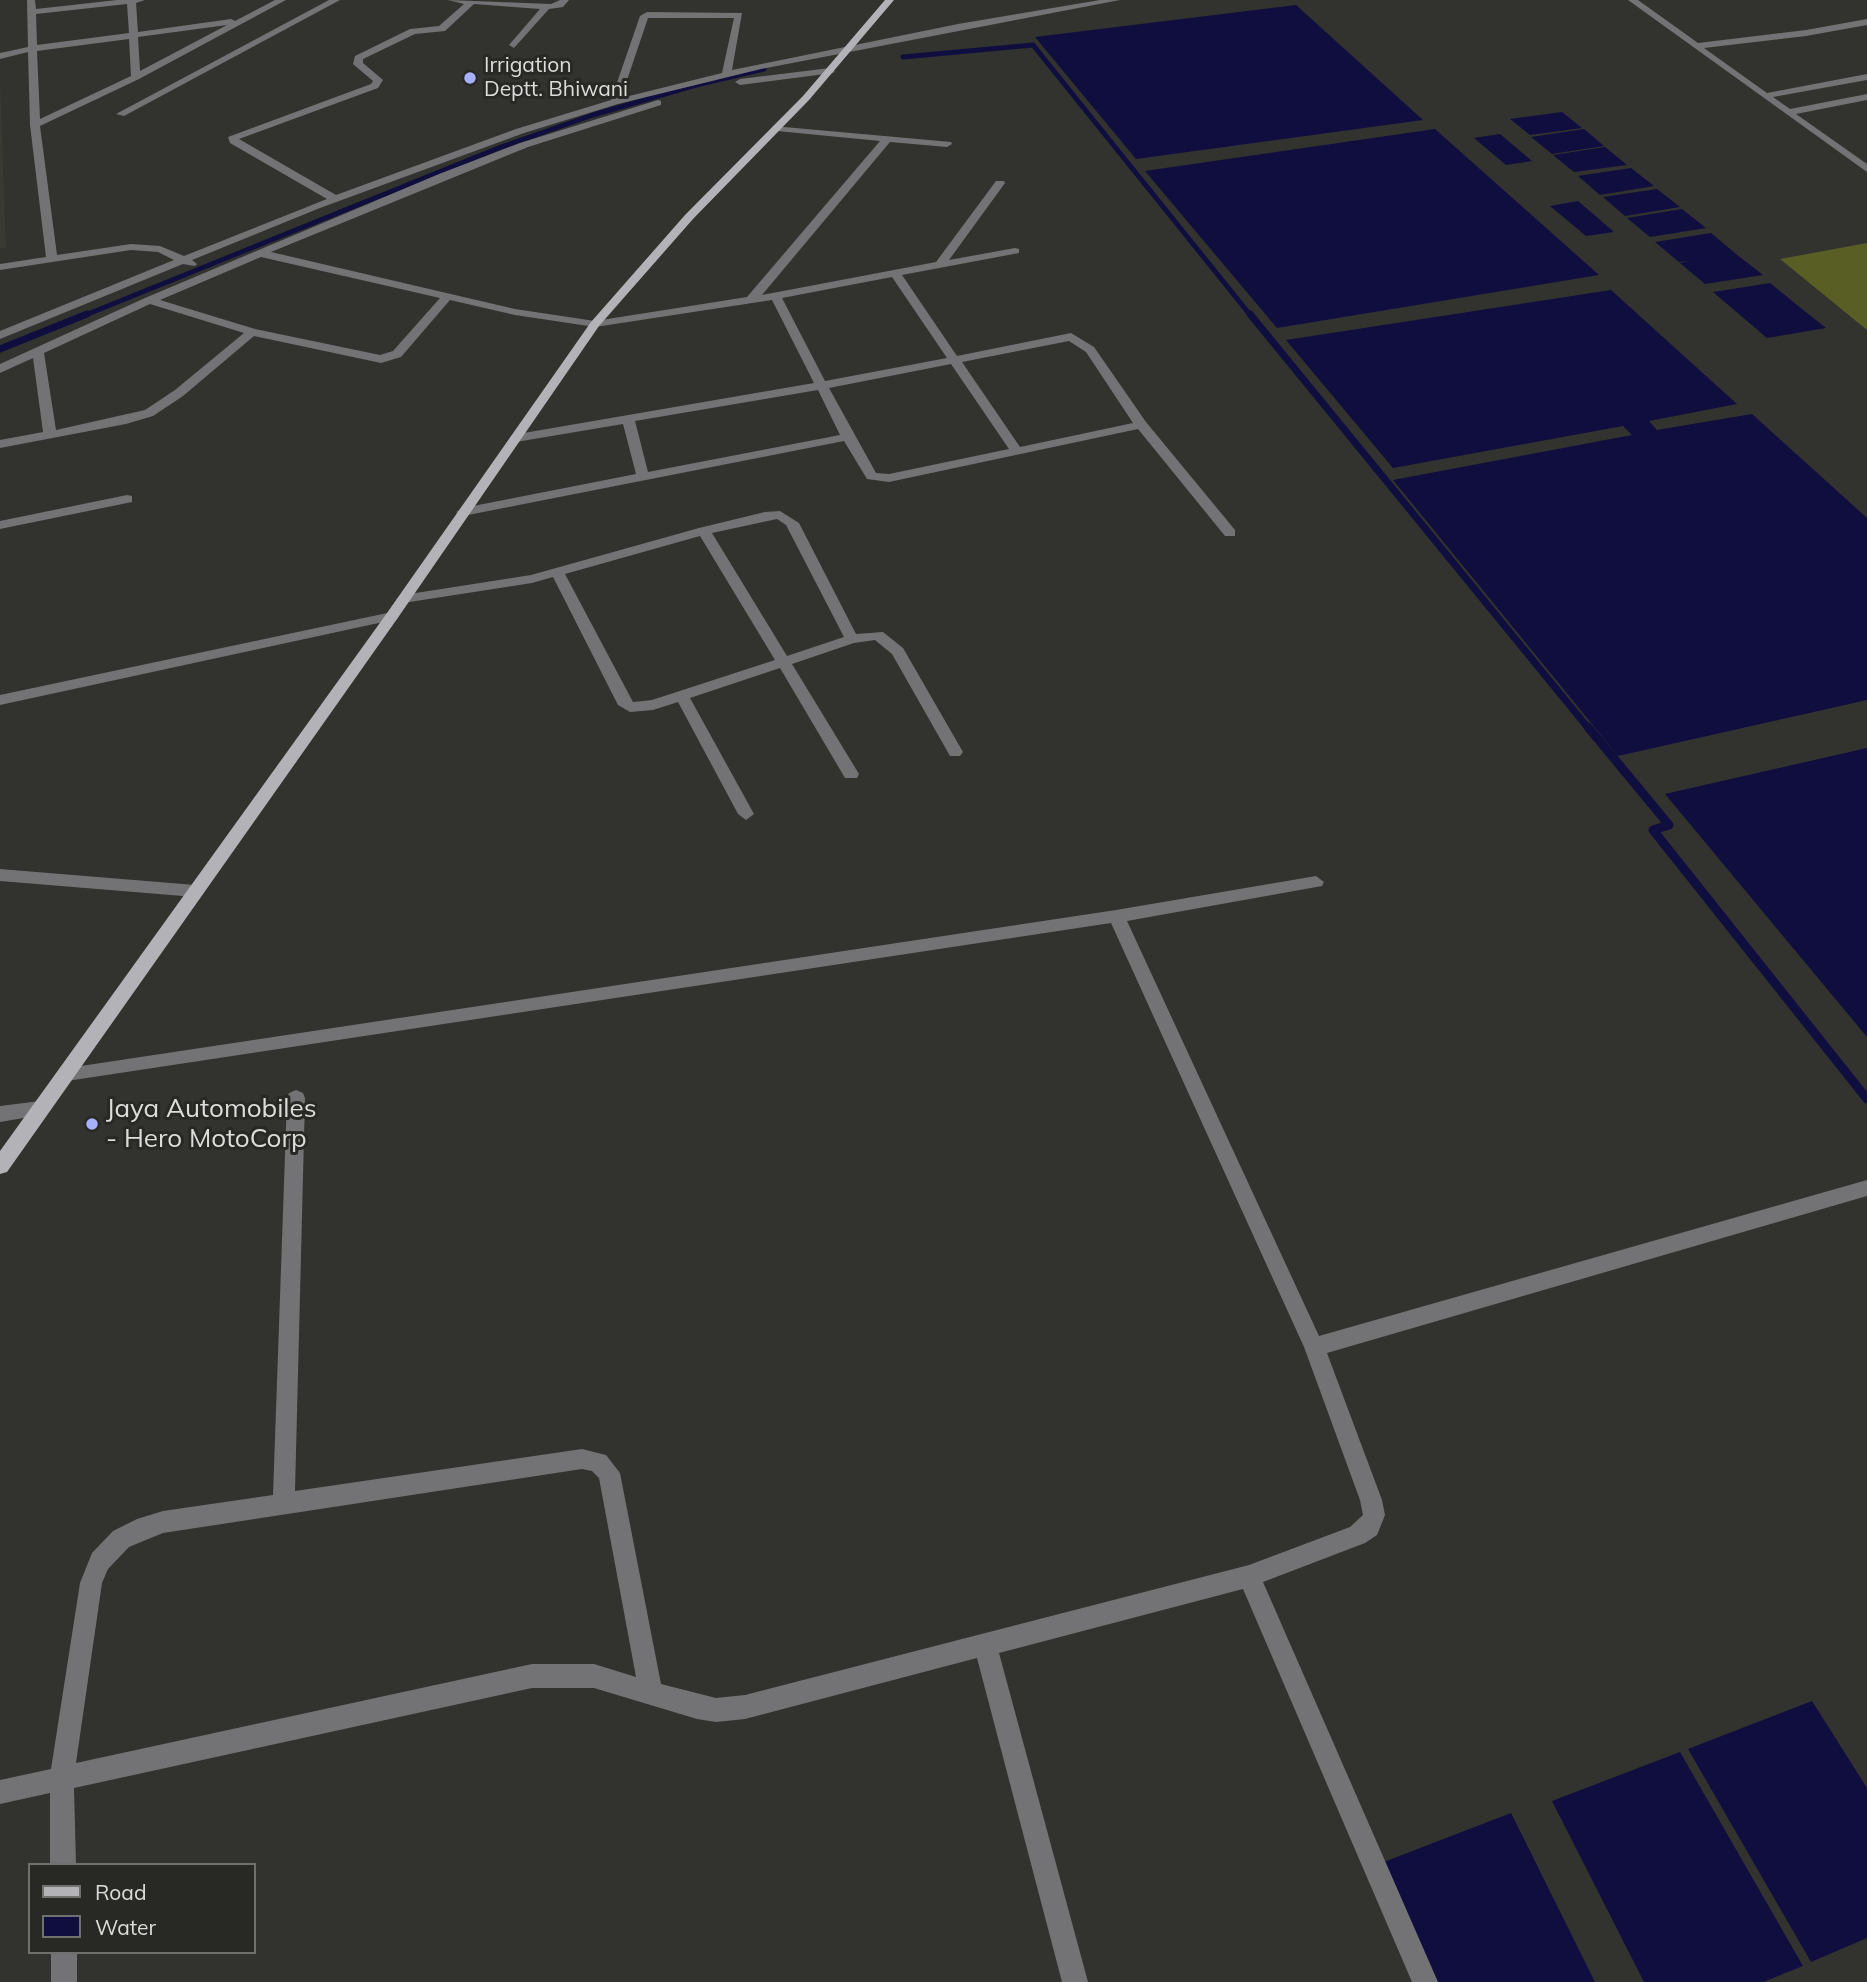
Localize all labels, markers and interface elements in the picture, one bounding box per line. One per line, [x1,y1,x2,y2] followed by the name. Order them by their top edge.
[484,53,628,103] place label: Irrigation Deptt. Bhiwani
[462,70,478,86] marker: Irrigation Deptt. Bhiwani
[106,1093,317,1154] place label: Jaya Automobiles - Hero MotoCorp
[84,1116,100,1132] marker: Jaya Automobiles - Hero MotoCorp
[28,1863,256,1954] legend
[95,1879,146,1905] text: Road
[95,1914,156,1940] text: Water

